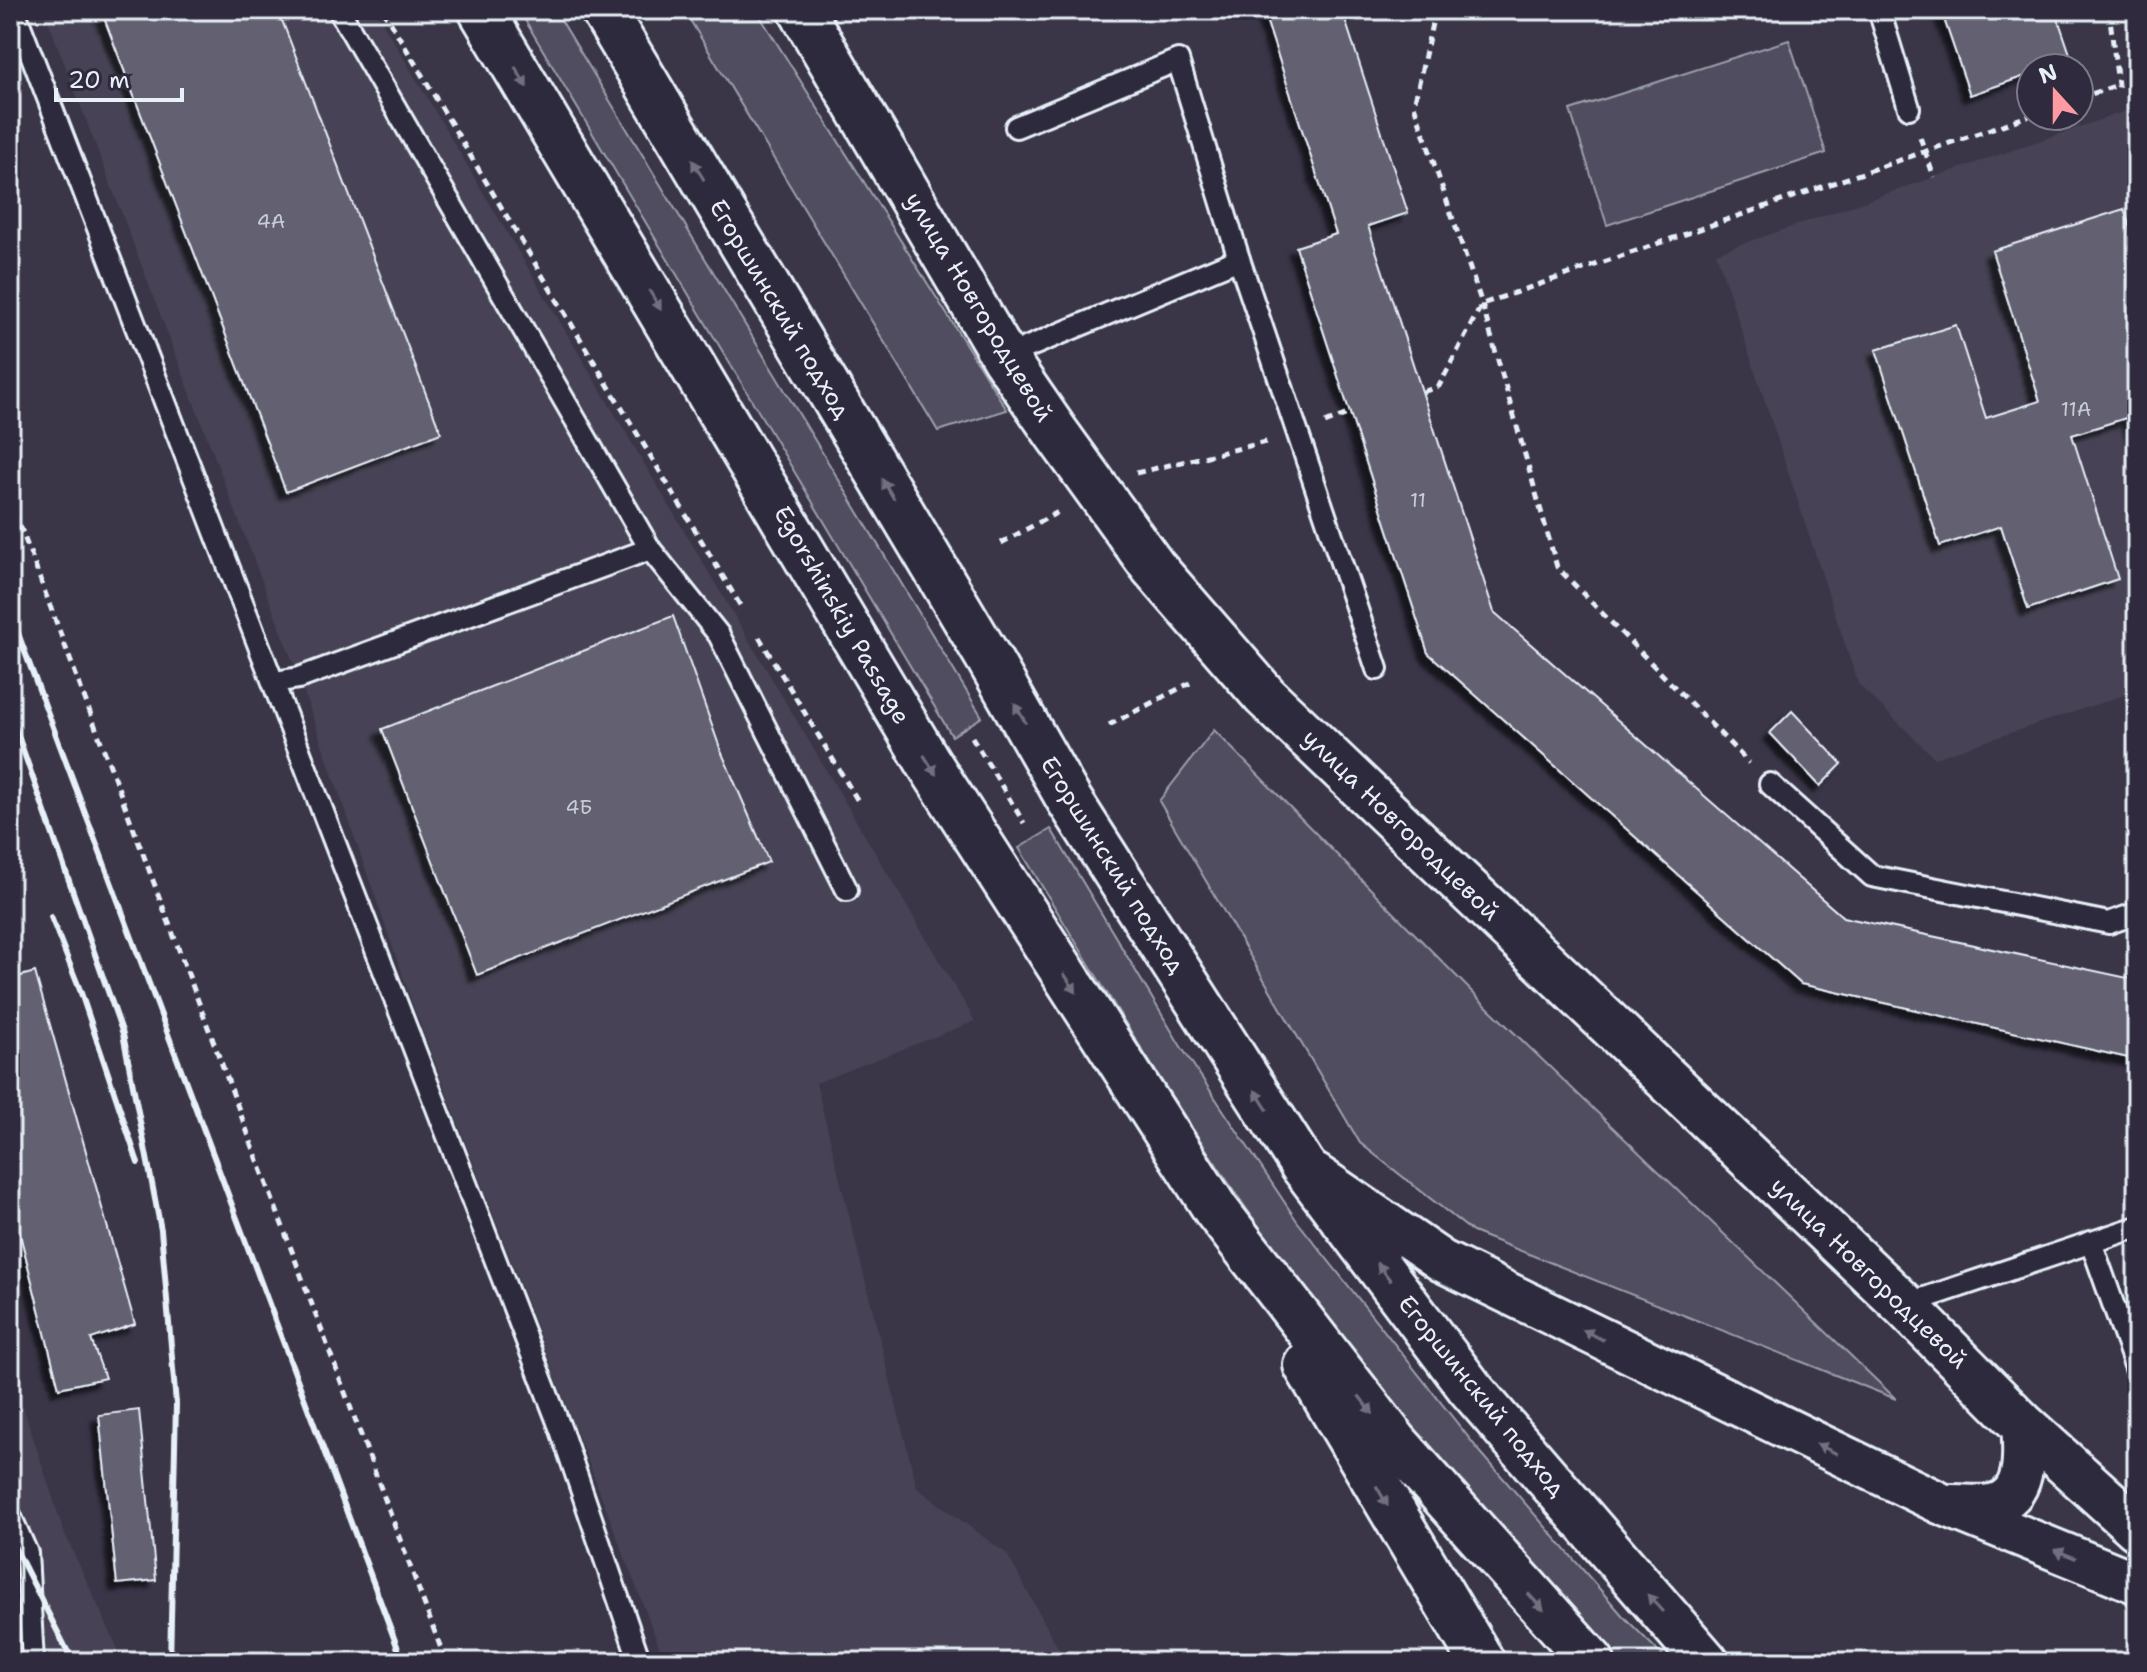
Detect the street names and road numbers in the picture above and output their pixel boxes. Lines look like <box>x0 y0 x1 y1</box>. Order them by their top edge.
street label: улица Новгородцевой <box>898 186 1060 428</box>
street label: Егоршинский подход <box>702 193 858 425</box>
street label: Egorshinskiy Passage <box>766 500 918 730</box>
street label: улица Новгородцевой <box>1295 722 1507 928</box>
street label: Егоршинский подход <box>1033 750 1193 980</box>
street label: улица Новгородцевой <box>1763 1170 1975 1376</box>
street label: Егоршинский подход <box>1391 1289 1573 1503</box>

